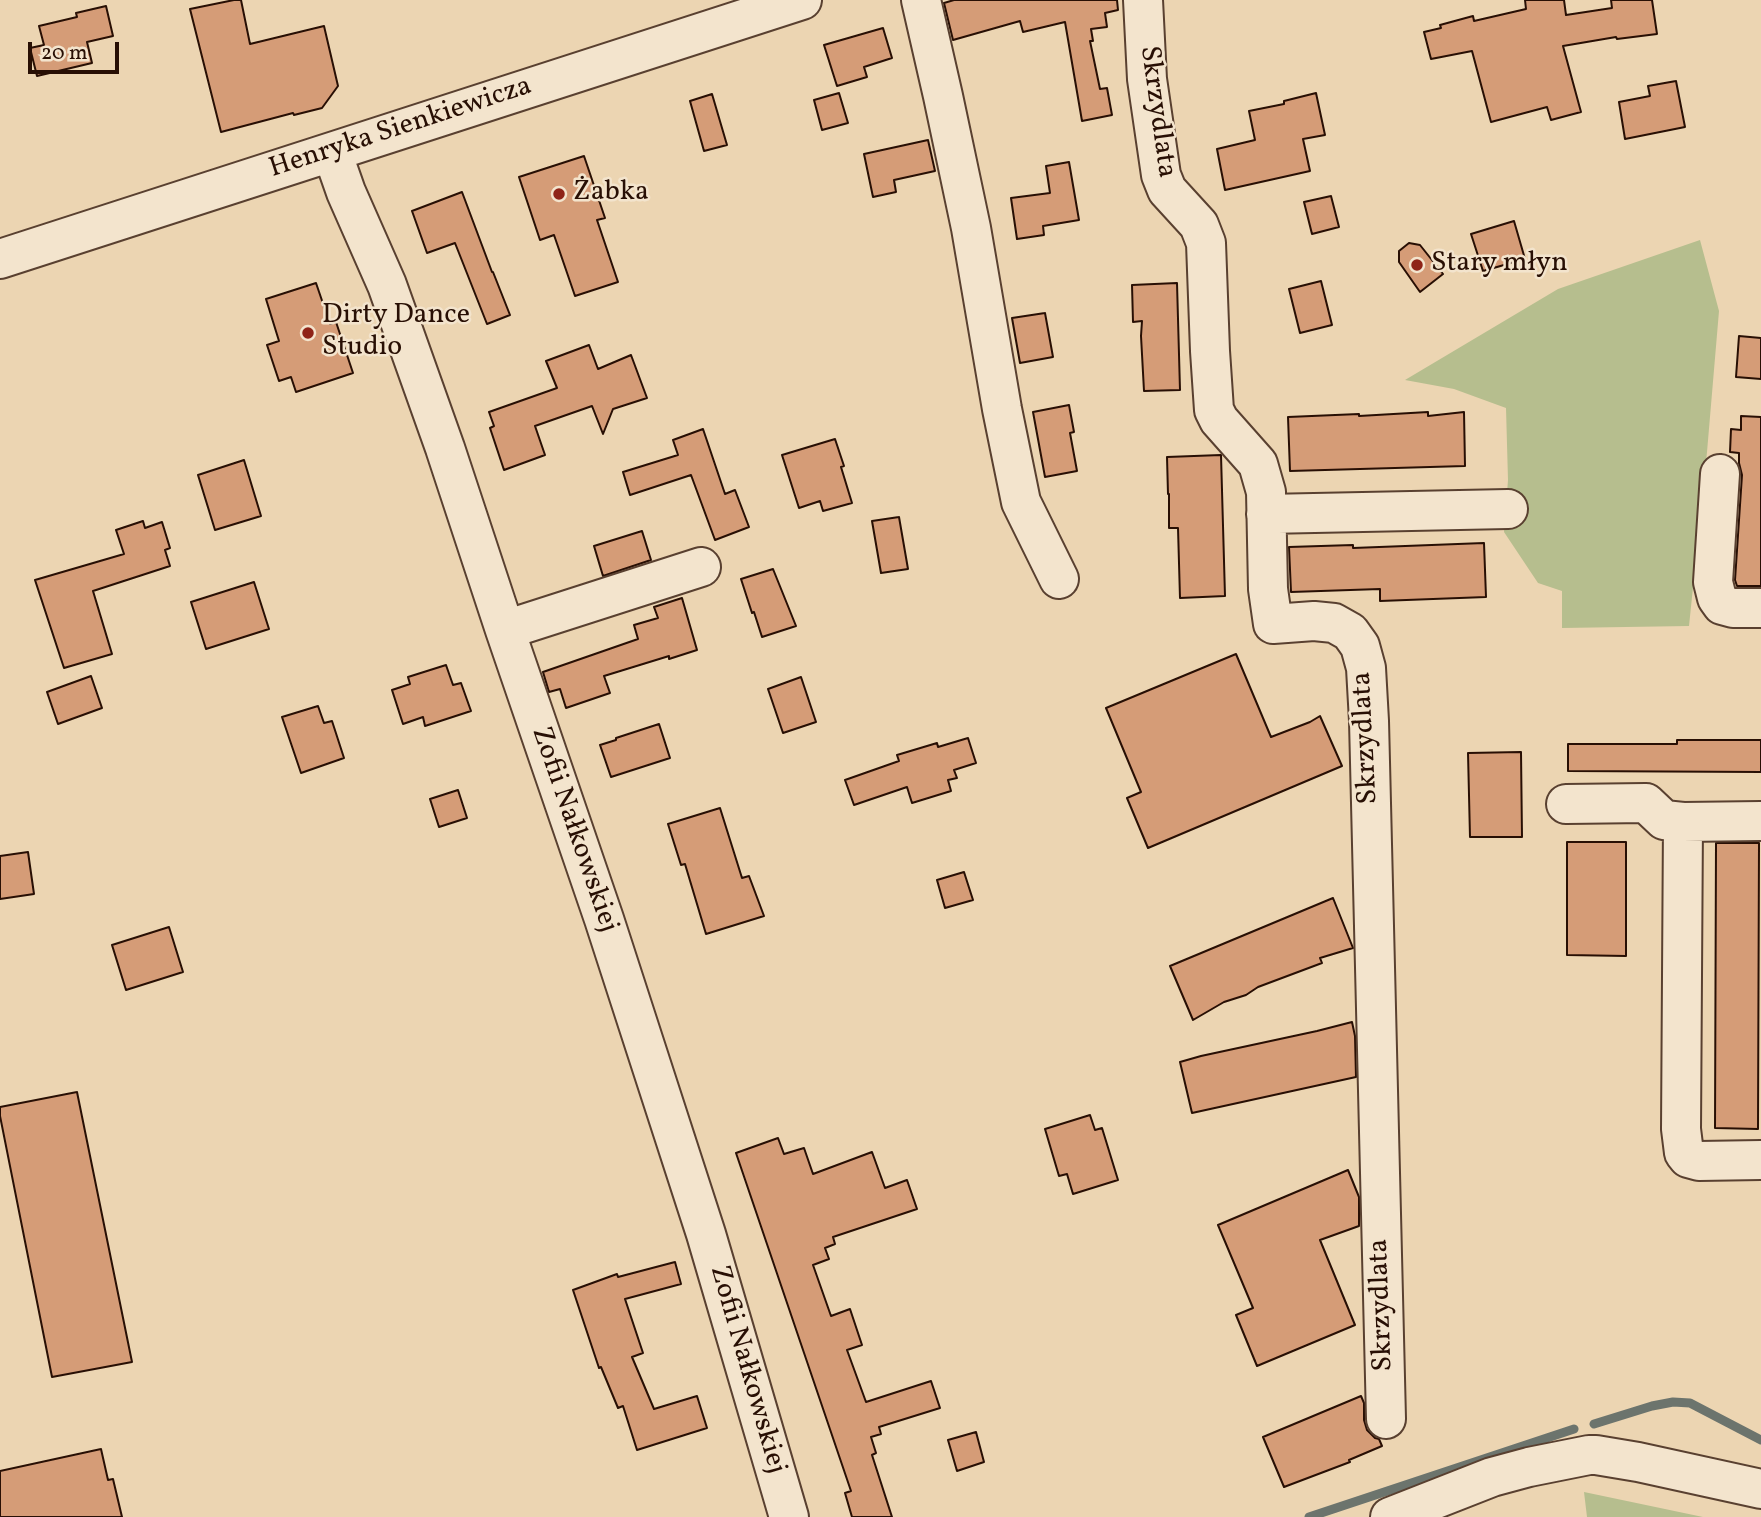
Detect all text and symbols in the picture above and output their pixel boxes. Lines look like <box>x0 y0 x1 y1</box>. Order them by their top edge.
scale bar <box>32 28 122 72</box>
text: 20 m <box>41 39 87 68</box>
street label: Skrzydlata <box>1130 44 1182 180</box>
street label: Henryka Sienkiewicza <box>266 71 536 187</box>
place label: Żabka <box>573 177 649 211</box>
marker: Żabka <box>551 186 567 202</box>
place label: Stary młyn <box>1431 248 1568 282</box>
marker: Stary młyn <box>1409 257 1425 273</box>
place label: Dirty Dance Studio <box>322 300 470 366</box>
marker: Dirty Dance Studio <box>300 325 316 341</box>
street label: Skrzydlata <box>1347 671 1387 805</box>
street label: Zofii Nałkowskiej <box>522 723 624 937</box>
street label: Skrzydlata <box>1364 1238 1402 1372</box>
street label: Zofii Nałkowskiej <box>700 1262 792 1478</box>

